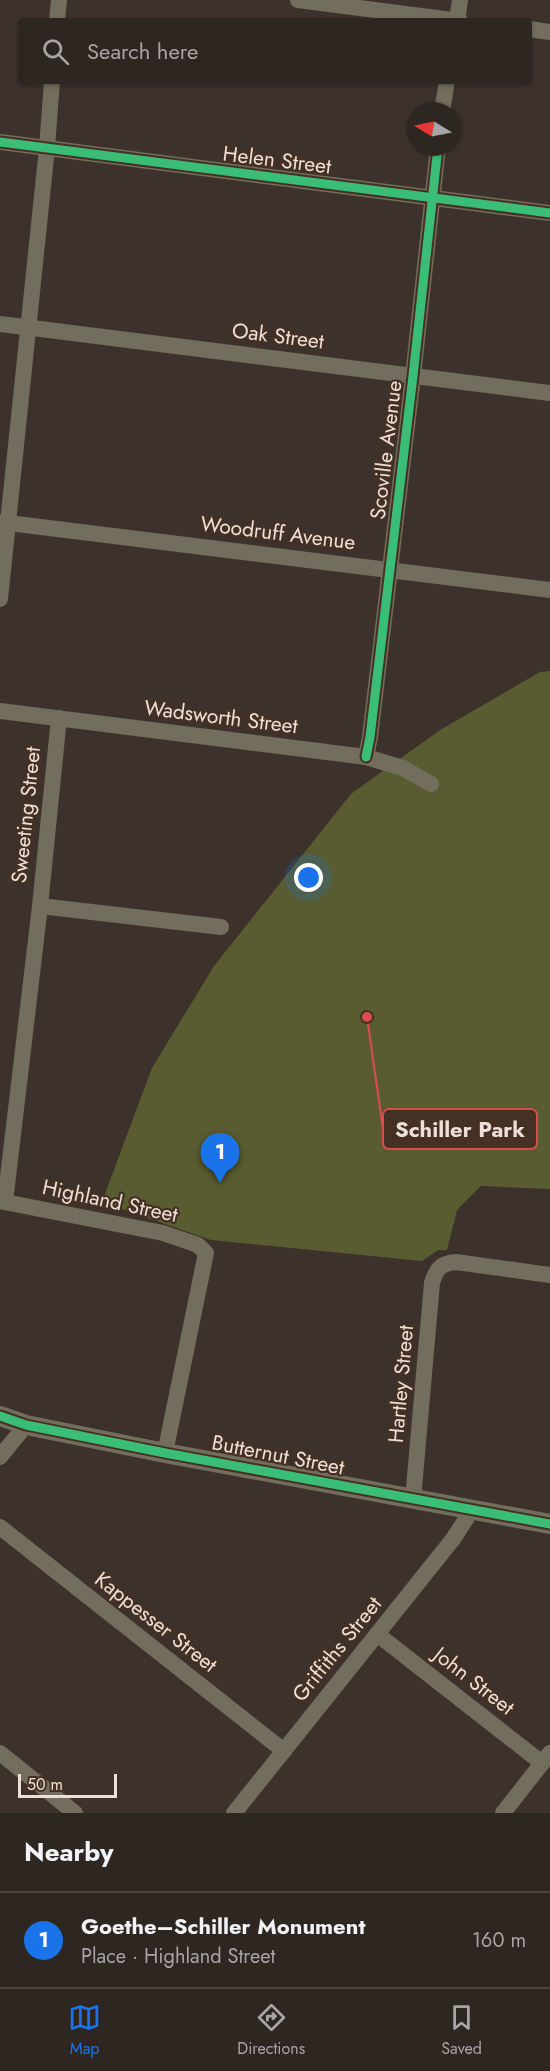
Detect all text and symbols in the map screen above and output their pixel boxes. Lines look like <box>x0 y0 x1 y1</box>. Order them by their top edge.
search box <box>18 18 532 84</box>
icon: search <box>39 35 72 68</box>
text: Search here <box>87 35 198 67</box>
north arrow <box>406 102 460 156</box>
street label: Helen Street <box>221 138 333 182</box>
street label: Oak Street <box>230 315 326 357</box>
street label: Scoville Avenue <box>363 379 409 521</box>
street label: Woodruff Avenue <box>199 509 357 557</box>
street label: Wadsworth Street <box>143 693 299 741</box>
street label: Sweeting Street <box>4 745 48 885</box>
your location <box>294 863 323 892</box>
callout: Schiller Park <box>383 1109 537 1149</box>
text: Schiller Park <box>395 1113 525 1145</box>
pin: 1 <box>200 1134 240 1183</box>
street label: Highland Street <box>39 1172 181 1230</box>
street label: Hartley Street <box>381 1324 421 1444</box>
street label: Butternut Street <box>209 1427 347 1483</box>
street label: Kappesser Street <box>88 1565 224 1679</box>
street label: Griffiths Street <box>285 1590 389 1708</box>
street label: John Street <box>425 1638 521 1722</box>
scale bar <box>18 1771 117 1798</box>
text: 50 m <box>27 1773 63 1796</box>
text: Nearby <box>24 1833 113 1871</box>
text: Goethe–Schiller Monument <box>81 1910 365 1942</box>
text: 1 <box>38 1926 49 1955</box>
text: 160 m <box>472 1926 526 1955</box>
text: Place · Highland Street <box>81 1942 275 1971</box>
tab: Map <box>68 2001 101 2060</box>
tab: Directions <box>237 2001 305 2060</box>
tab: Saved <box>441 2001 482 2060</box>

